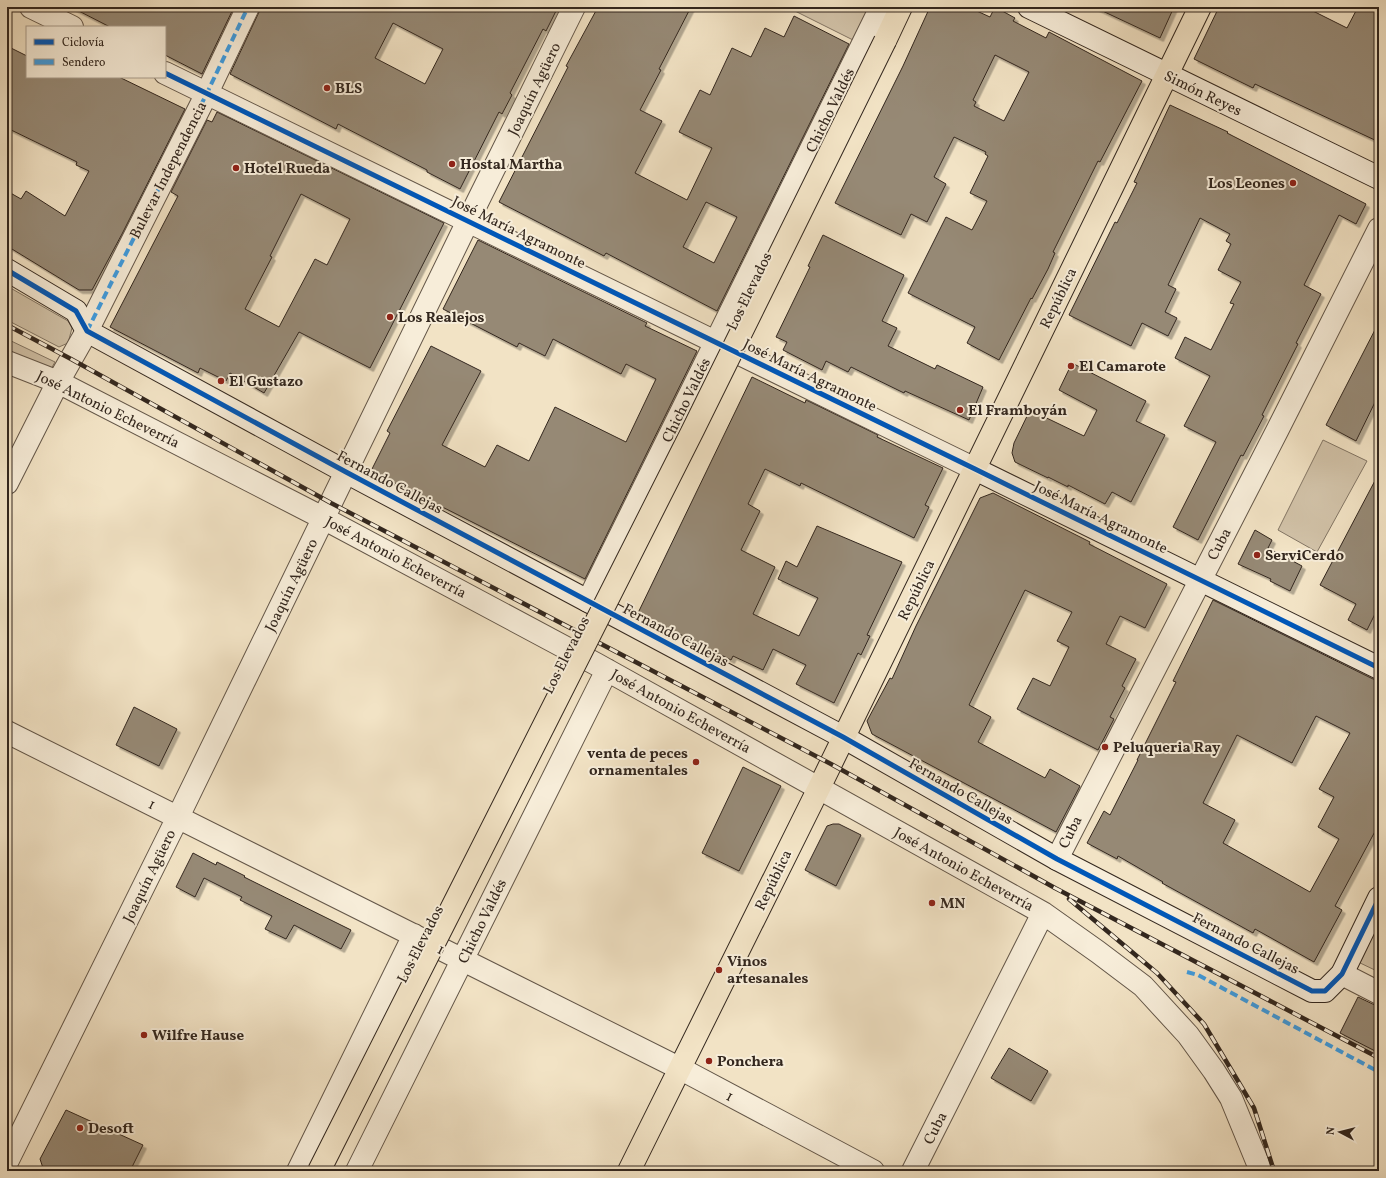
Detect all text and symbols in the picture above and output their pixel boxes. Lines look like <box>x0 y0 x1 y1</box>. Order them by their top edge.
legend <box>26 26 166 78</box>
text: Ciclovía <box>62 35 104 51</box>
street label: Joaquín Agüero <box>504 39 567 140</box>
text: Sendero <box>62 55 105 71</box>
street label: Chicho Valdés <box>802 65 861 157</box>
street label: Simón Reyes <box>1160 66 1245 122</box>
place label: BLS <box>335 79 362 100</box>
marker: BLS <box>322 83 332 93</box>
street label: Bulevar Independencia <box>126 98 213 243</box>
place label: Hostal Martha <box>460 155 562 176</box>
place label: Hotel Rueda <box>244 159 330 180</box>
marker: Hostal Martha <box>447 159 457 169</box>
marker: Hotel Rueda <box>231 163 241 173</box>
place label: Los Leones <box>1208 174 1285 195</box>
marker: Los Leones <box>1288 178 1298 188</box>
street label: José María Agramonte <box>448 192 589 275</box>
street label: Los Elevados <box>722 249 778 334</box>
street label: República <box>1036 265 1083 333</box>
place label: Los Realejos <box>398 308 485 329</box>
marker: Los Realejos <box>385 312 395 322</box>
street label: José María Agramonte <box>739 335 880 418</box>
street label: Chicho Valdés <box>658 355 717 447</box>
place label: El Camarote <box>1079 357 1166 378</box>
marker: El Camarote <box>1066 361 1076 371</box>
street label: José Antonio Echeverría <box>32 366 183 454</box>
place label: El Gustazo <box>229 372 304 393</box>
marker: El Gustazo <box>216 376 226 386</box>
place label: El Framboyán <box>968 401 1067 422</box>
marker: El Framboyán <box>955 405 965 415</box>
street label: Fernando Callejas <box>333 447 446 520</box>
street label: José María Agramonte <box>1030 477 1171 560</box>
street label: José Antonio Echeverría <box>321 512 470 604</box>
street label: Cuba <box>1203 525 1238 565</box>
street label: Joaquín Agüero <box>261 535 324 636</box>
place label: ServiCerdo <box>1265 546 1344 567</box>
marker: ServiCerdo <box>1252 550 1262 560</box>
street label: República <box>894 557 941 625</box>
street label: Fernando Callejas <box>619 600 732 673</box>
street label: Los Elevados <box>539 613 596 698</box>
street label: José Antonio Echeverría <box>606 665 754 760</box>
place label: Peluqueria Ray <box>1113 738 1221 759</box>
marker: Peluqueria Ray <box>1100 742 1110 752</box>
place label: venta de peces ornamentales <box>587 744 688 782</box>
street label: Fernando Callejas <box>904 754 1016 831</box>
marker: venta de peces ornamentales <box>691 757 701 767</box>
street label: 1 <box>144 795 159 816</box>
street label: Cuba <box>1054 813 1088 853</box>
street label: José Antonio Echeverría <box>889 823 1037 918</box>
street label: Joaquín Agüero <box>119 826 182 927</box>
street label: República <box>751 847 798 915</box>
street label: Chicho Valdés <box>454 876 513 968</box>
place label: MN <box>940 894 965 915</box>
marker: MN <box>927 898 937 908</box>
street label: Los Elevados <box>393 902 450 987</box>
street label: Fernando Callejas <box>1188 908 1302 980</box>
street label: 1 <box>433 940 448 961</box>
place label: Vinos artesanales <box>727 952 809 990</box>
marker: Vinos artesanales <box>714 965 724 975</box>
place label: Wilfre Hause <box>152 1026 244 1047</box>
marker: Wilfre Hause <box>139 1030 149 1040</box>
place label: Ponchera <box>717 1052 784 1073</box>
marker: Ponchera <box>704 1056 714 1066</box>
street label: 1 <box>722 1087 737 1108</box>
street label: Cuba <box>919 1109 953 1149</box>
north arrow <box>1320 1112 1360 1152</box>
place label: Desoft <box>88 1119 134 1140</box>
marker: Desoft <box>75 1123 85 1133</box>
text: N <box>1324 1126 1339 1136</box>

